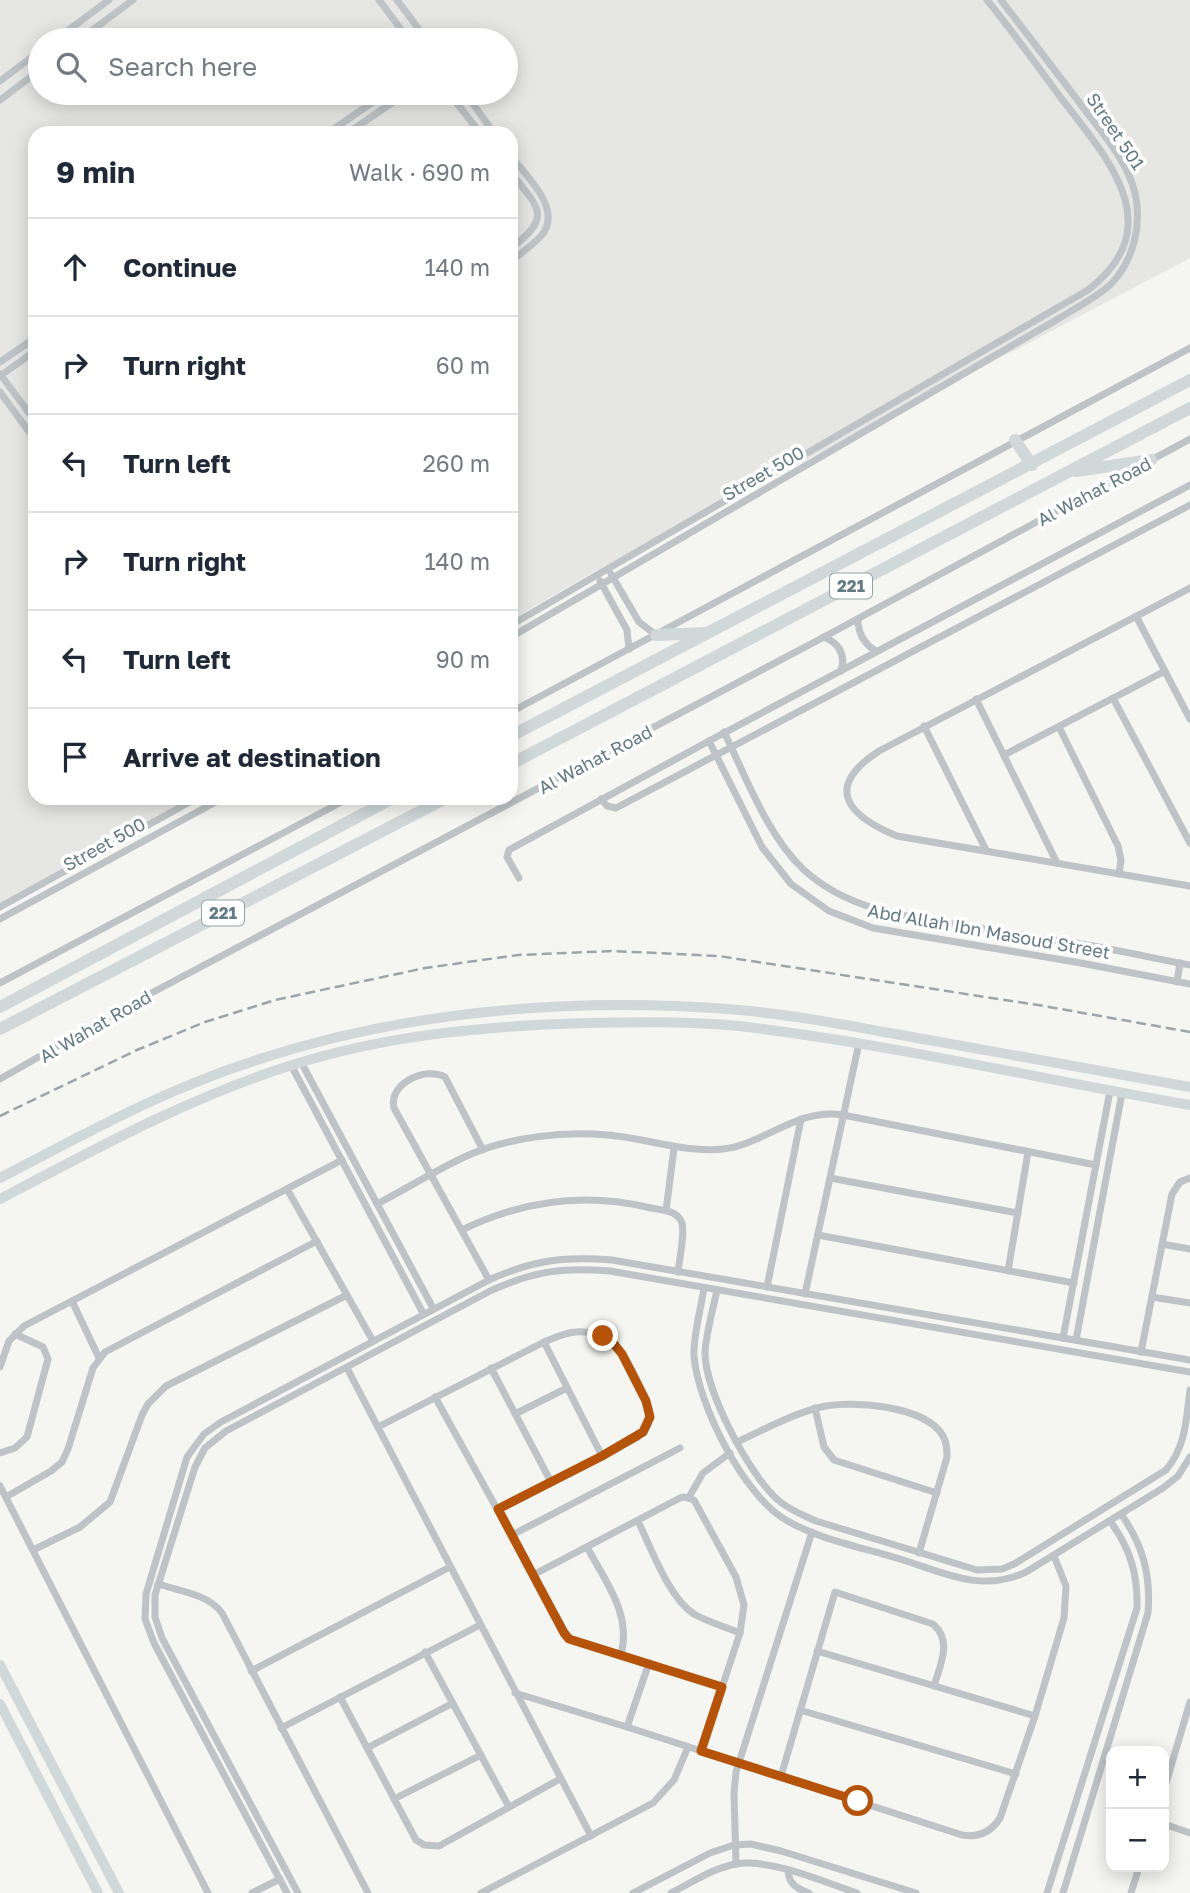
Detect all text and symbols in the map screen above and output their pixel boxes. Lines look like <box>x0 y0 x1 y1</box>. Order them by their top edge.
search box <box>28 28 518 105</box>
icon: search <box>52 48 90 86</box>
text: Search here <box>108 51 257 82</box>
street label: Street 501 <box>1082 88 1150 174</box>
text: 9 min <box>56 154 135 190</box>
text: Walk · 690 m <box>349 158 490 186</box>
icon: ahead <box>56 248 94 286</box>
text: Continue <box>123 252 237 283</box>
text: 140 m <box>424 253 490 281</box>
icon: right <box>56 346 94 384</box>
text: Turn right <box>123 350 246 381</box>
text: 60 m <box>436 351 490 379</box>
street label: Street 500 <box>718 441 808 505</box>
icon: left <box>56 444 94 482</box>
text: Turn left <box>123 448 231 479</box>
text: 260 m <box>422 449 490 477</box>
street label: Al Wahat Road <box>1033 452 1155 530</box>
icon: right <box>56 542 94 580</box>
text: Turn right <box>123 546 246 577</box>
text: 140 m <box>424 547 490 575</box>
road number: 221 <box>830 573 872 598</box>
icon: left <box>56 640 94 678</box>
text: Turn left <box>123 644 231 675</box>
text: 90 m <box>436 645 490 673</box>
street label: Al Wahat Road <box>534 720 656 798</box>
icon: arrive <box>56 738 94 776</box>
text: Arrive at destination <box>123 742 381 773</box>
street label: Street 500 <box>59 812 149 876</box>
street label: Abd Allah Ibn Masoud Street <box>866 899 1112 963</box>
road number: 221 <box>202 900 244 925</box>
street label: Al Wahat Road <box>35 985 155 1067</box>
route end <box>587 1320 618 1351</box>
map controls <box>1106 1746 1169 1872</box>
button: + <box>1106 1746 1169 1809</box>
route start <box>842 1785 873 1816</box>
button: − <box>1106 1809 1169 1872</box>

